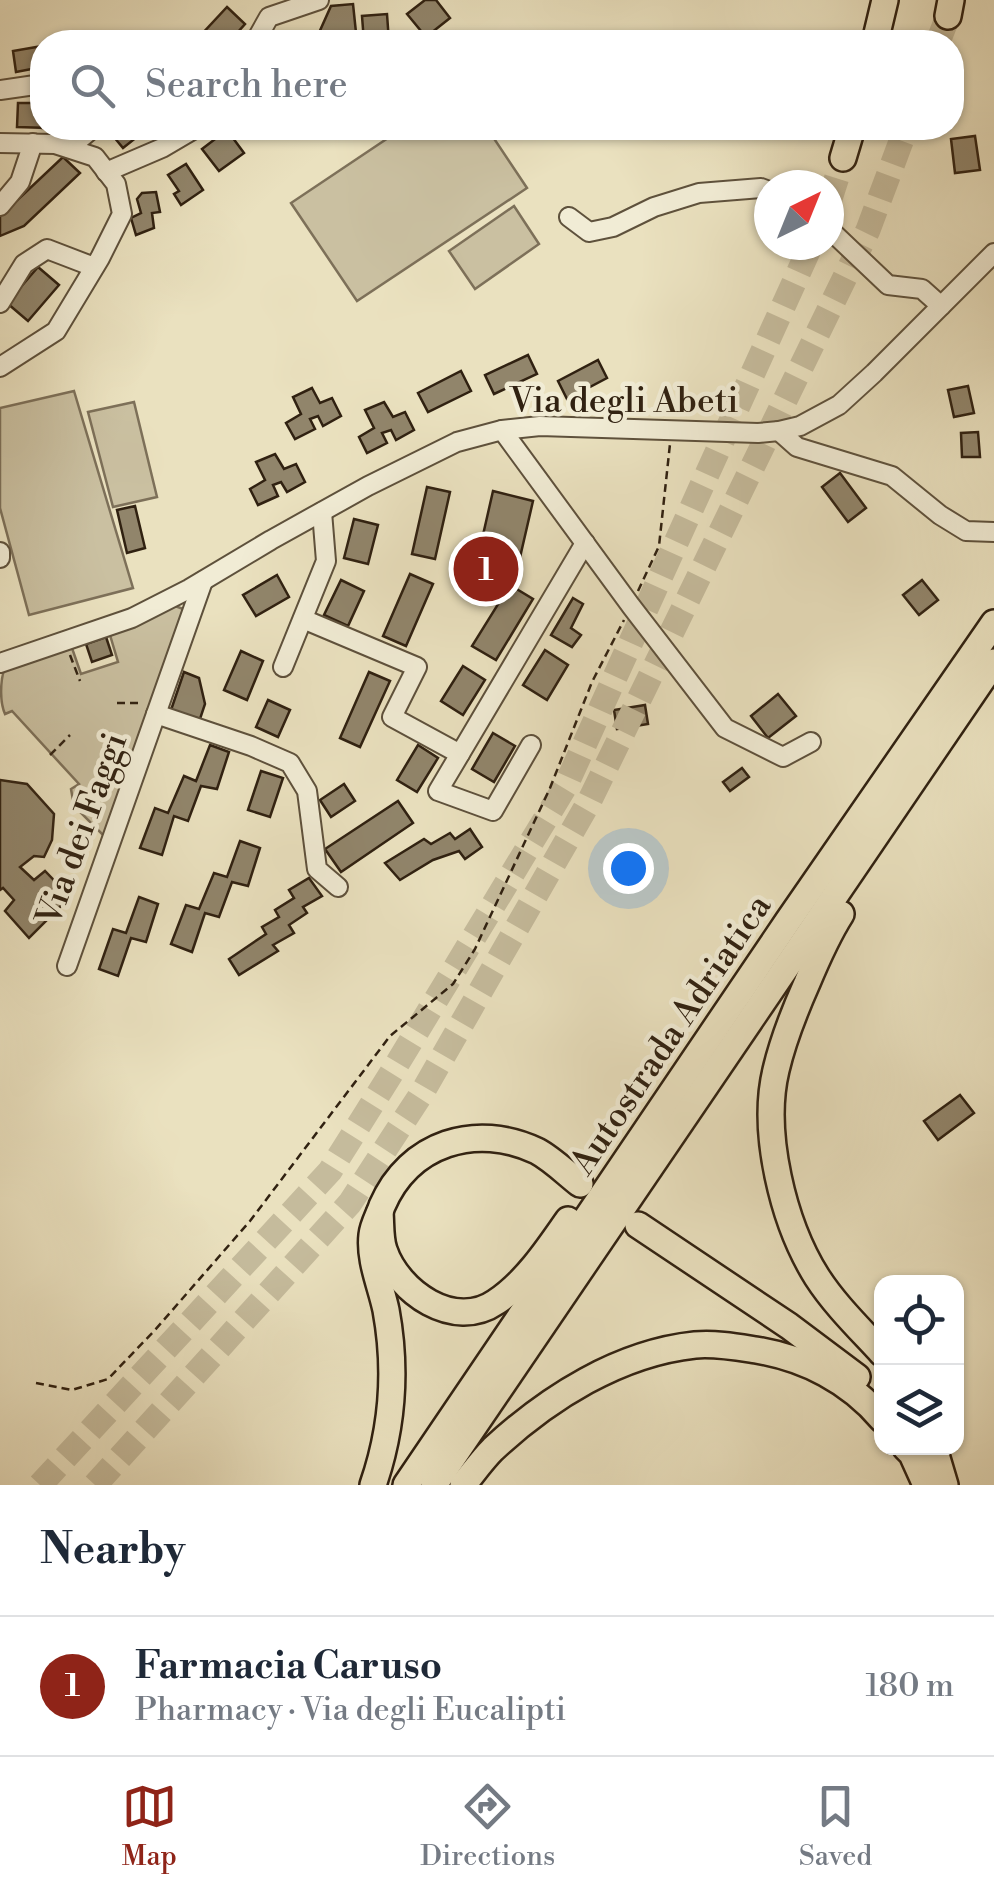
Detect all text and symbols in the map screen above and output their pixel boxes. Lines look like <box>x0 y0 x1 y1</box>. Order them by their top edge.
search box <box>30 30 964 140</box>
icon: search <box>65 58 120 113</box>
text: Search here <box>145 62 348 109</box>
north arrow <box>754 170 844 260</box>
street label: Via degli Abeti <box>508 380 739 423</box>
pin: 1 <box>454 532 518 606</box>
street label: Via dei Faggi <box>27 727 137 933</box>
your location <box>603 843 654 894</box>
street label: Autostrada Adriatica <box>561 886 781 1184</box>
map controls <box>874 1275 964 1455</box>
button: locate <box>874 1275 964 1365</box>
button: layers <box>874 1365 964 1455</box>
text: Nearby <box>40 1524 185 1577</box>
text: Farmacia Caruso <box>135 1643 442 1690</box>
text: 1 <box>65 1666 80 1706</box>
text: 180 m <box>865 1666 954 1706</box>
text: Pharmacy · Via degli Eucalipti <box>135 1690 566 1730</box>
tab: Map <box>122 1779 177 1874</box>
tab: Directions <box>420 1779 555 1874</box>
tab: Saved <box>799 1779 872 1874</box>

